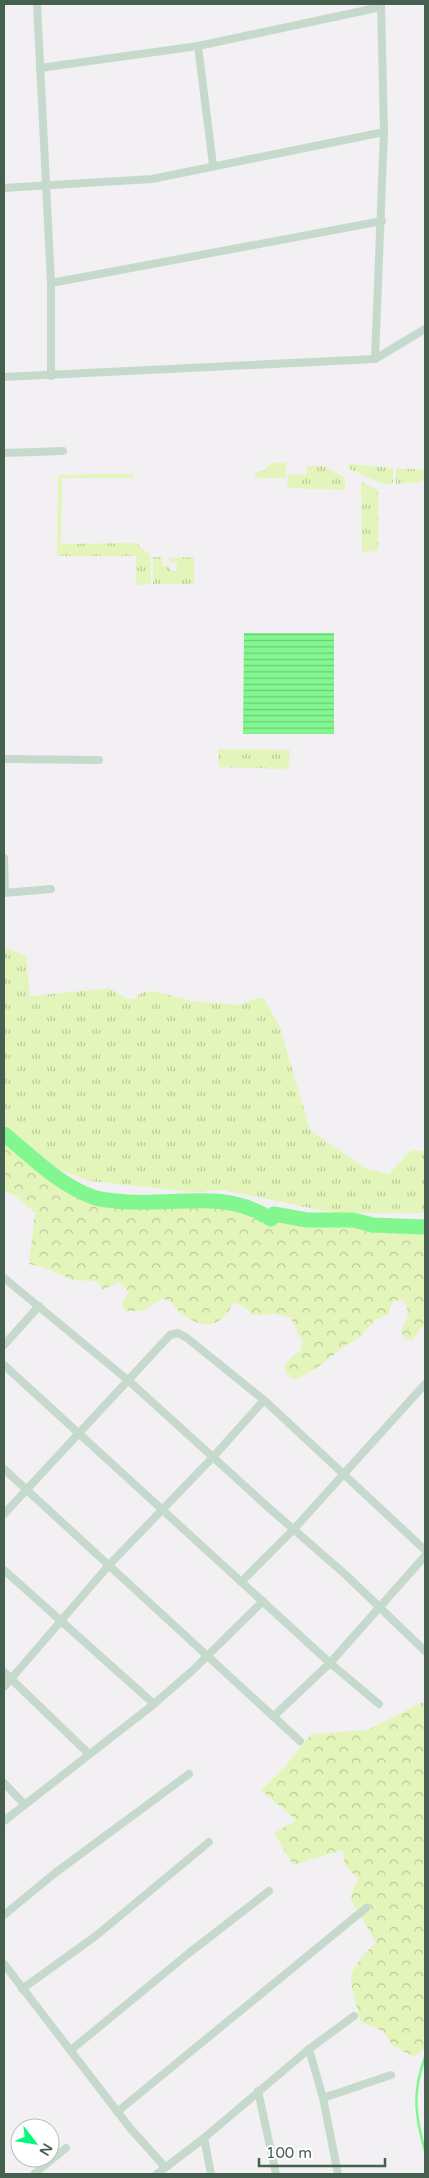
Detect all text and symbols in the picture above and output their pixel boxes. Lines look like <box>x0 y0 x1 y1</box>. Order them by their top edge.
north arrow <box>10 2118 60 2168</box>
scale bar <box>259 2136 385 2168</box>
text: N <box>36 2140 56 2159</box>
text: 100 m <box>266 2144 312 2162</box>

